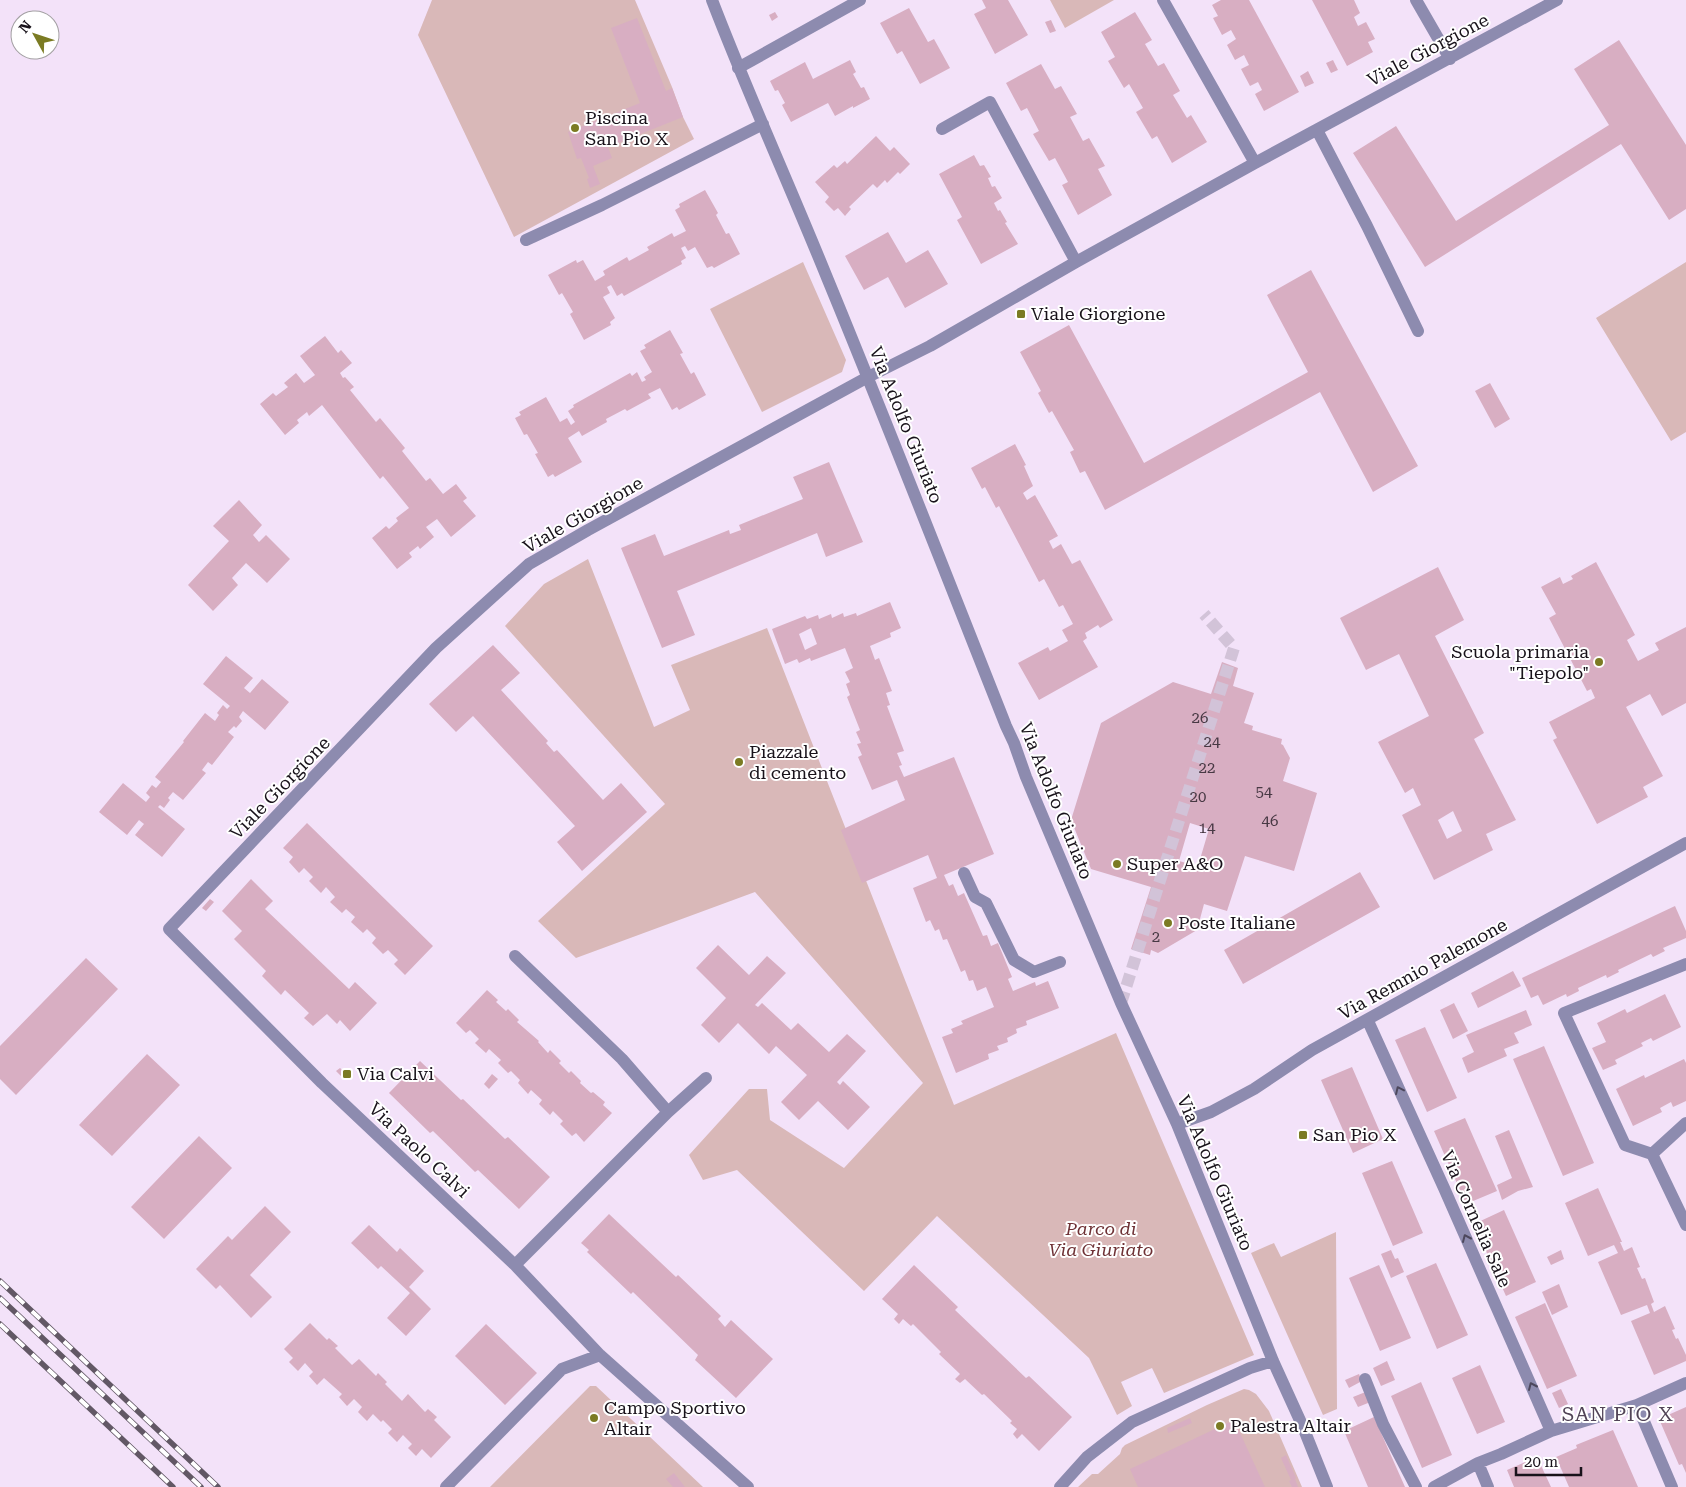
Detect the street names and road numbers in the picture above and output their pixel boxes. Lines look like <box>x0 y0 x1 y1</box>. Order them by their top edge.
street label: Viale Giorgione <box>1363 9 1492 90</box>
street label: Via Adolfo Giuriato <box>865 343 948 506</box>
street label: Viale Giorgione <box>519 472 646 557</box>
street label: Via Adolfo Giuriato <box>1015 719 1098 882</box>
street label: Viale Giorgione <box>225 732 334 843</box>
street label: Via Remnio Palemone <box>1335 913 1511 1024</box>
street label: Via Adolfo Giuriato <box>1173 1092 1258 1254</box>
street label: Via Paolo Calvi <box>365 1098 474 1202</box>
street label: Via Cornelia Sale <box>1437 1147 1516 1291</box>

